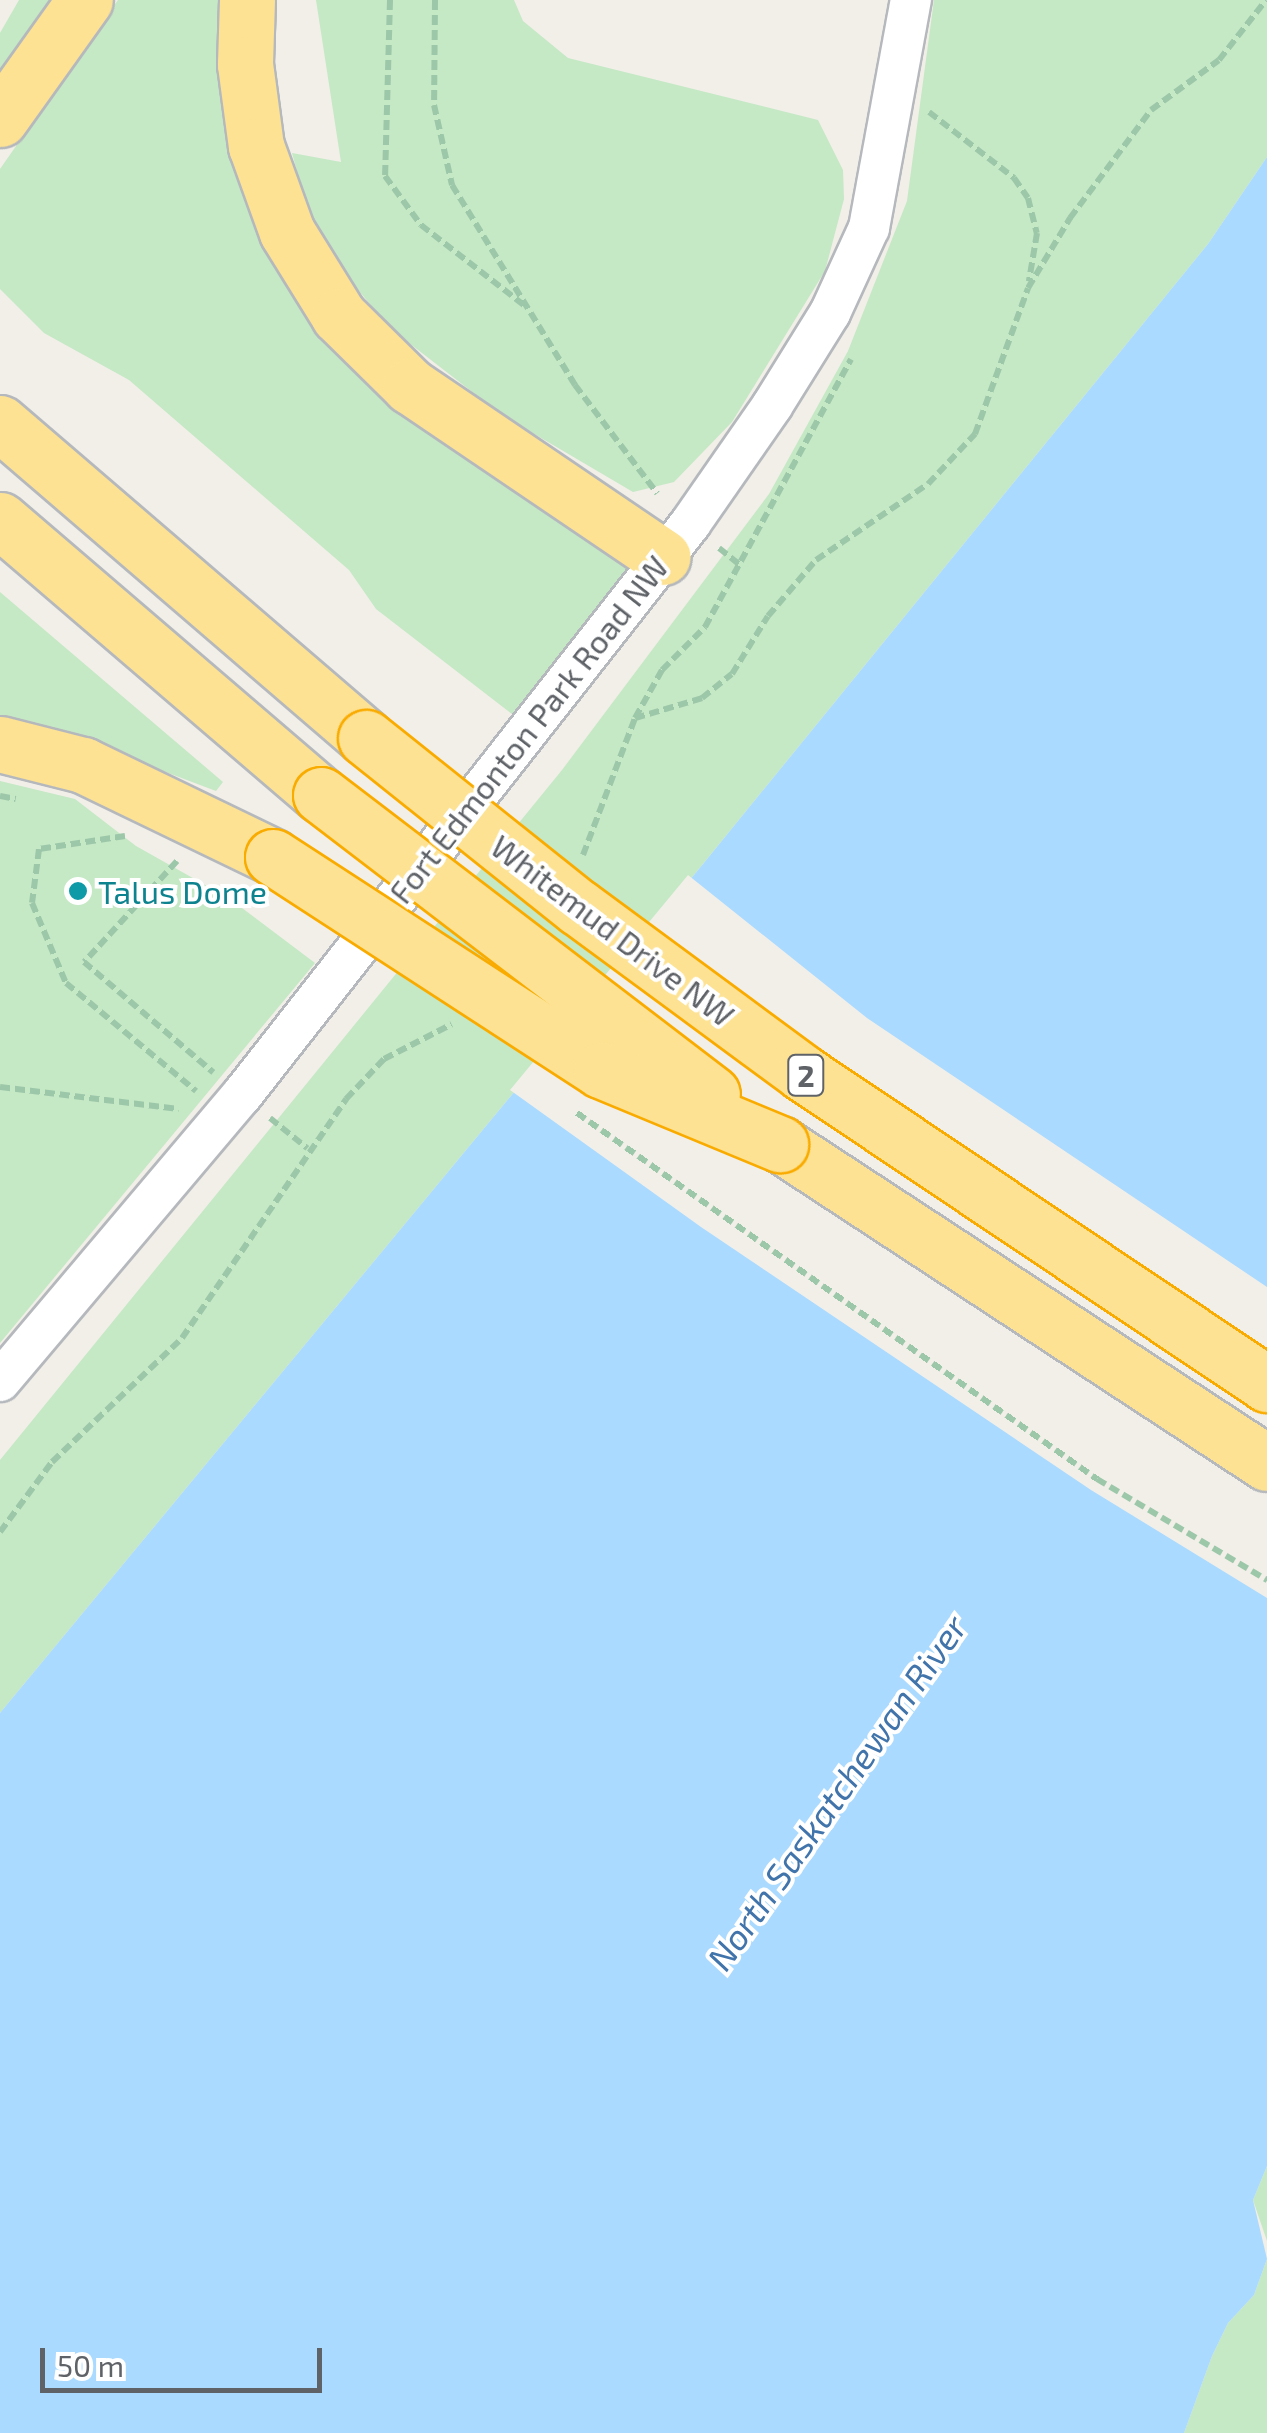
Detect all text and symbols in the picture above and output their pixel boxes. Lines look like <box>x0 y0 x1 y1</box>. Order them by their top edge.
street label: Fort Edmonton Park Road NW <box>380 548 676 910</box>
street label: Whitemud Drive NW <box>484 826 742 1034</box>
place label: Talus Dome <box>98 872 267 910</box>
marker: Talus Dome <box>67 880 89 902</box>
road number: 2 <box>786 1050 826 1100</box>
water label: North Saskatchewan River <box>697 1606 975 1978</box>
scale bar <box>45 2328 328 2390</box>
text: 50 m <box>57 2347 124 2383</box>

